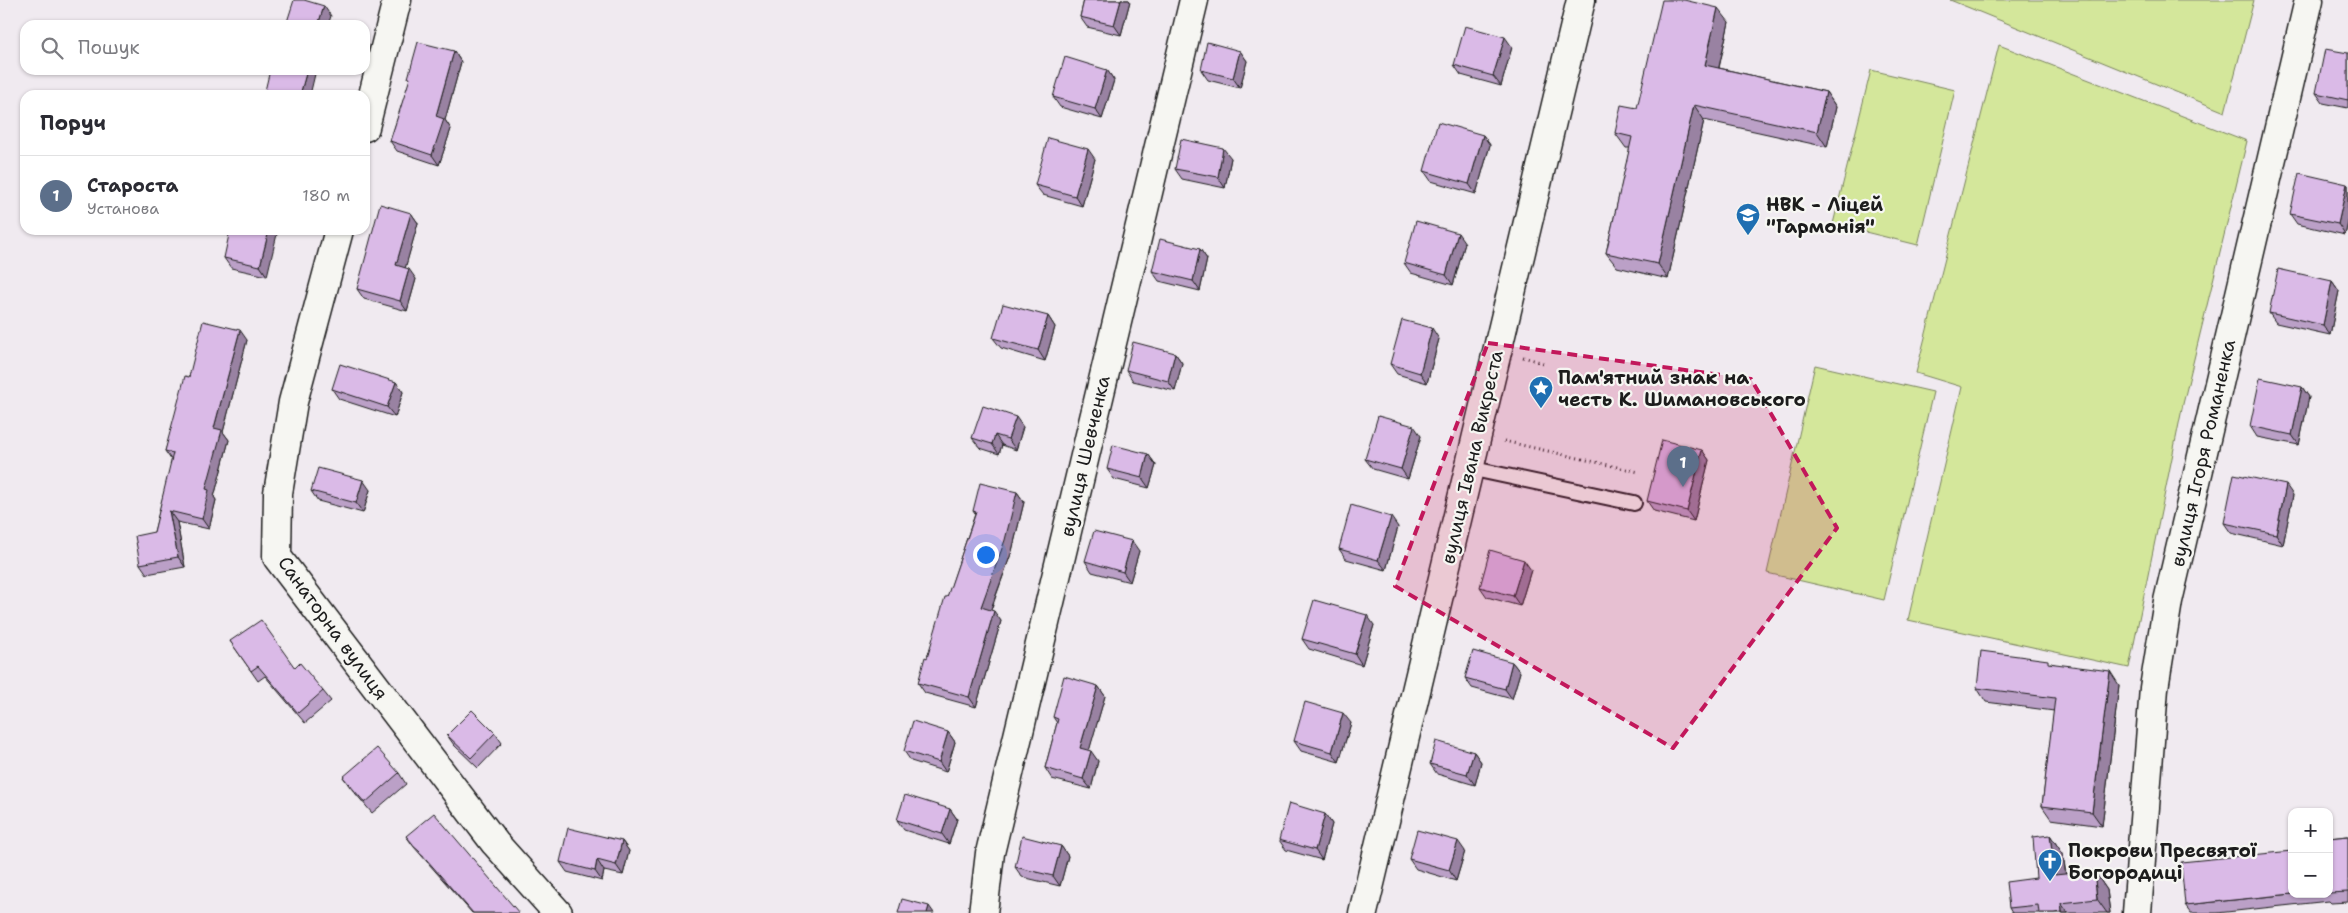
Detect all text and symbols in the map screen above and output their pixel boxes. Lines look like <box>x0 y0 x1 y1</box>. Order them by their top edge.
search box <box>20 20 370 75</box>
icon: search <box>38 34 66 62</box>
text: Пошук <box>78 35 140 60</box>
text: Поруч <box>40 109 106 137</box>
text: Староста <box>87 173 178 198</box>
text: 1 <box>52 185 60 206</box>
text: 180 m <box>302 185 350 206</box>
place label: НВК - Ліцей "Гармонія" <box>1766 192 1883 239</box>
text: Установа <box>87 198 159 219</box>
school or university icon: НВК - Ліцей "Гармонія" <box>1735 202 1761 236</box>
street label: вулиця Ігоря Романенка <box>2165 337 2241 569</box>
street label: вулиця Івана Викреста <box>1435 348 1509 566</box>
place label: Пам'ятний знак на честь К. Шимановського <box>1558 365 1806 412</box>
street label: вулиця Шевченка <box>1054 373 1116 539</box>
place icon: Пам'ятний знак на честь К. Шимановського <box>1528 375 1554 409</box>
pin: 1 <box>1667 446 1699 487</box>
your location <box>973 542 999 568</box>
street label: Санаторна вулиця <box>272 551 394 705</box>
map controls <box>2288 808 2333 898</box>
button: + <box>2288 808 2333 853</box>
place label: Покрови Пресвятої Богородиці <box>2068 838 2258 885</box>
church icon: Покрови Пресвятої Богородиці <box>2037 848 2063 882</box>
button: − <box>2288 853 2333 898</box>

